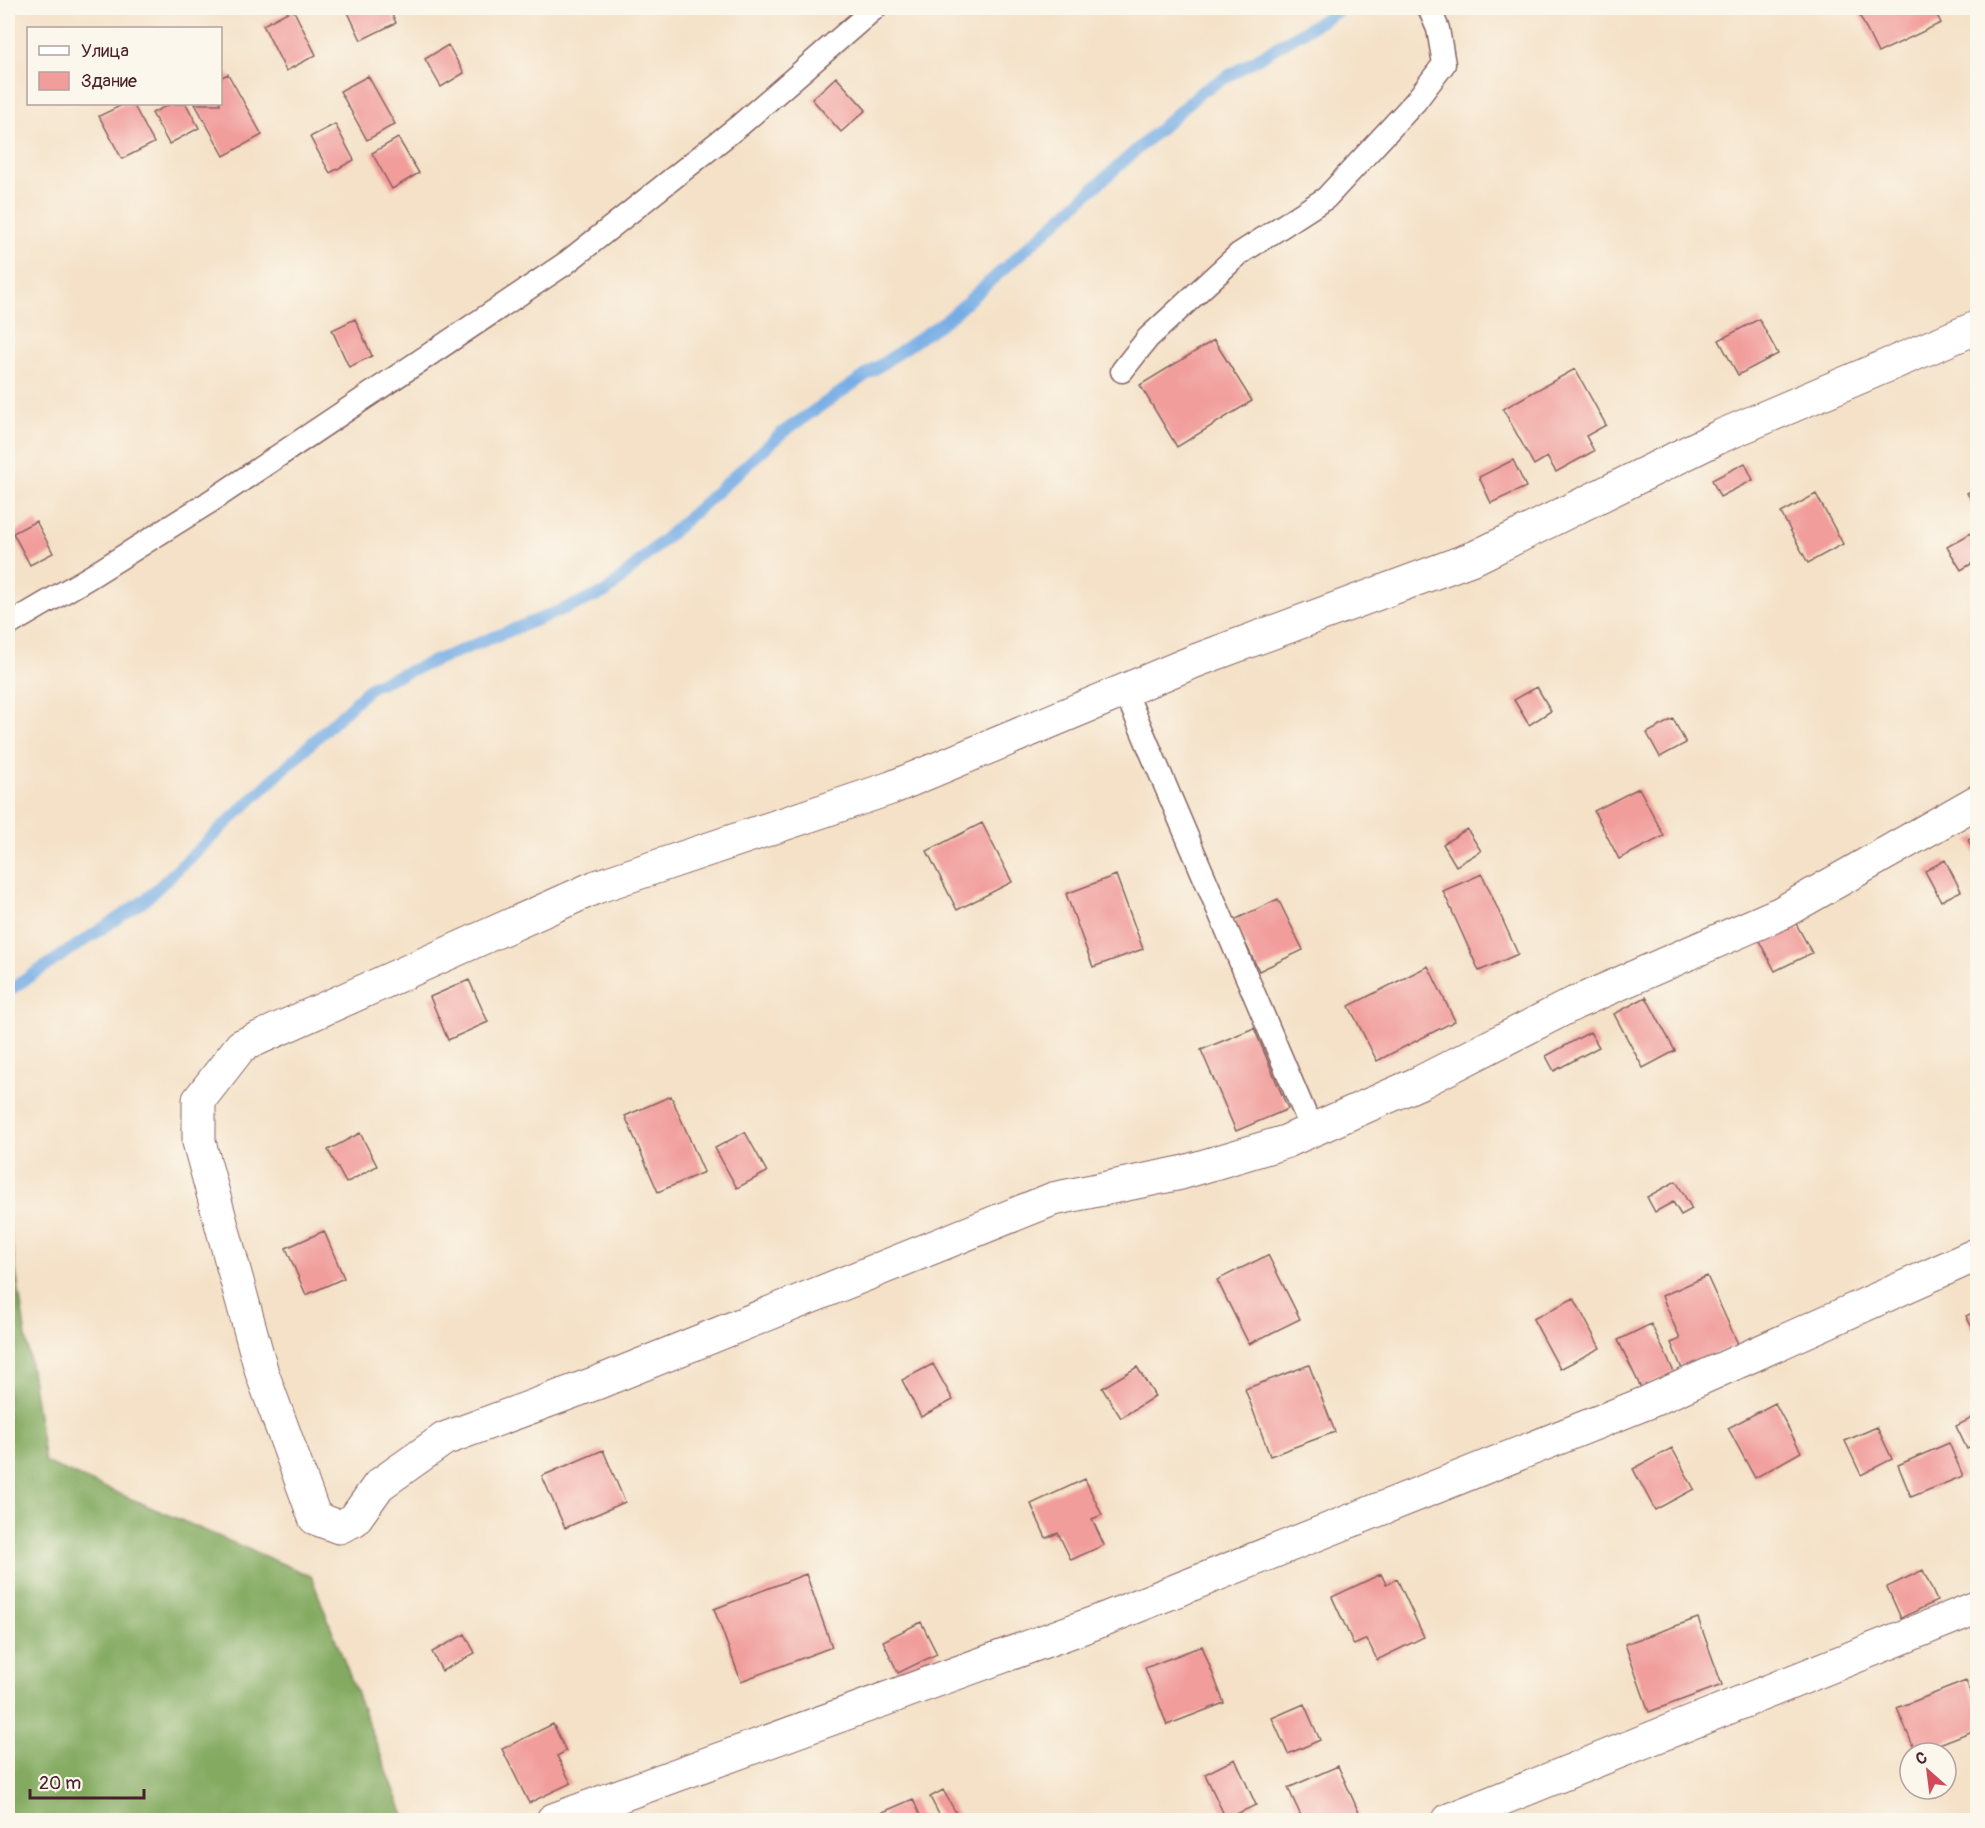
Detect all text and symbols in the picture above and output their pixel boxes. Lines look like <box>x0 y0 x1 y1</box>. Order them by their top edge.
legend <box>27 27 222 105</box>
text: Улица <box>81 40 129 63</box>
text: Здание <box>81 70 137 93</box>
north arrow <box>1898 1741 1958 1801</box>
text: С <box>1912 1747 1931 1770</box>
scale bar <box>30 1762 144 1800</box>
text: 20 m <box>39 1772 81 1795</box>

